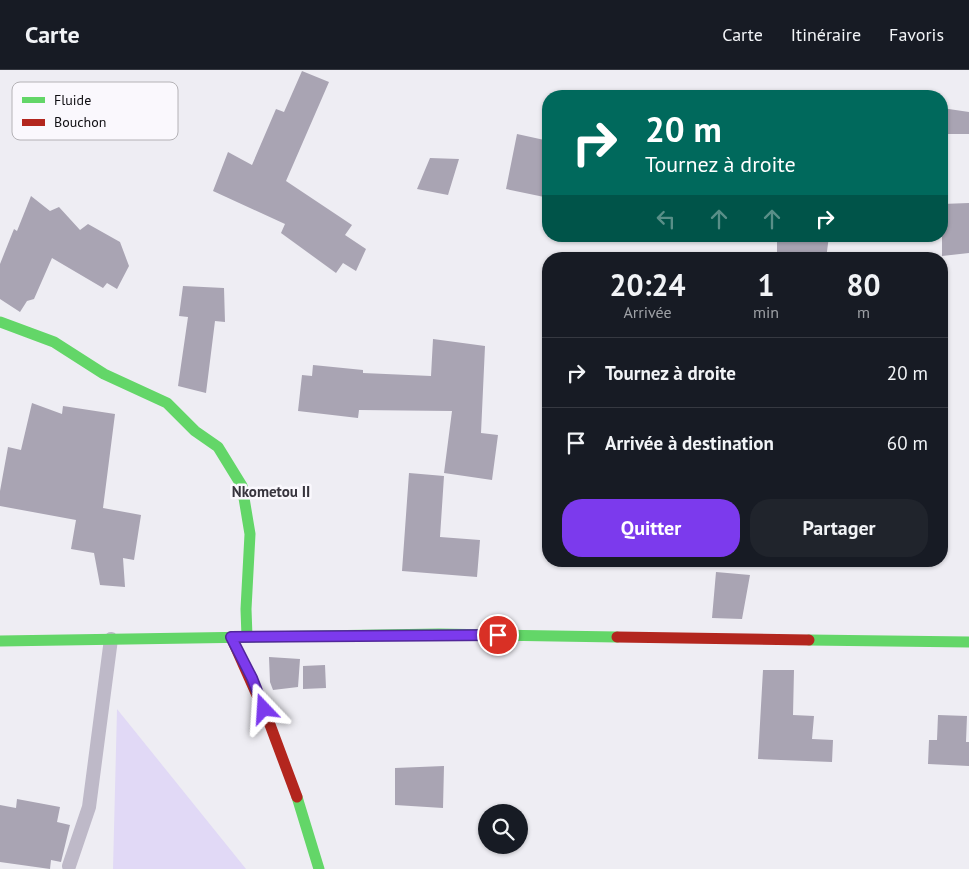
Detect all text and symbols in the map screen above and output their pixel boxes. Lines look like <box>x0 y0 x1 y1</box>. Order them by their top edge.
text: Carte <box>25 19 80 50</box>
text: Carte <box>722 23 763 46</box>
text: Itinéraire <box>791 23 861 46</box>
text: Favoris <box>889 23 944 46</box>
legend <box>12 82 178 140</box>
text: Fluide <box>54 91 91 109</box>
text: 20 m <box>645 106 722 152</box>
icon: right <box>562 110 627 175</box>
text: Bouchon <box>54 113 106 131</box>
text: Tournez à droite <box>645 150 796 178</box>
icon: left <box>652 205 680 233</box>
icon: ahead <box>705 205 733 233</box>
icon: ahead <box>758 205 786 233</box>
icon: right <box>811 205 839 233</box>
text: 20:24 <box>609 265 686 304</box>
text: 1 <box>758 265 775 304</box>
text: 80 <box>846 265 881 304</box>
text: Arrivée <box>623 302 672 322</box>
text: min <box>753 302 779 322</box>
text: m <box>857 302 870 322</box>
icon: right <box>562 359 590 387</box>
text: Tournez à droite <box>605 361 736 385</box>
text: 20 m <box>887 361 928 385</box>
icon: arrive <box>562 429 590 457</box>
text: Arrivée à destination <box>605 431 774 455</box>
text: 60 m <box>887 431 928 455</box>
district label: Nkometou II <box>232 482 310 501</box>
button: Quitter <box>562 499 740 557</box>
button: Partager <box>750 499 928 557</box>
pin <box>477 614 519 656</box>
icon: arrive <box>484 621 512 649</box>
position arrow <box>237 682 289 734</box>
map controls <box>478 804 528 854</box>
button: search <box>478 804 528 854</box>

